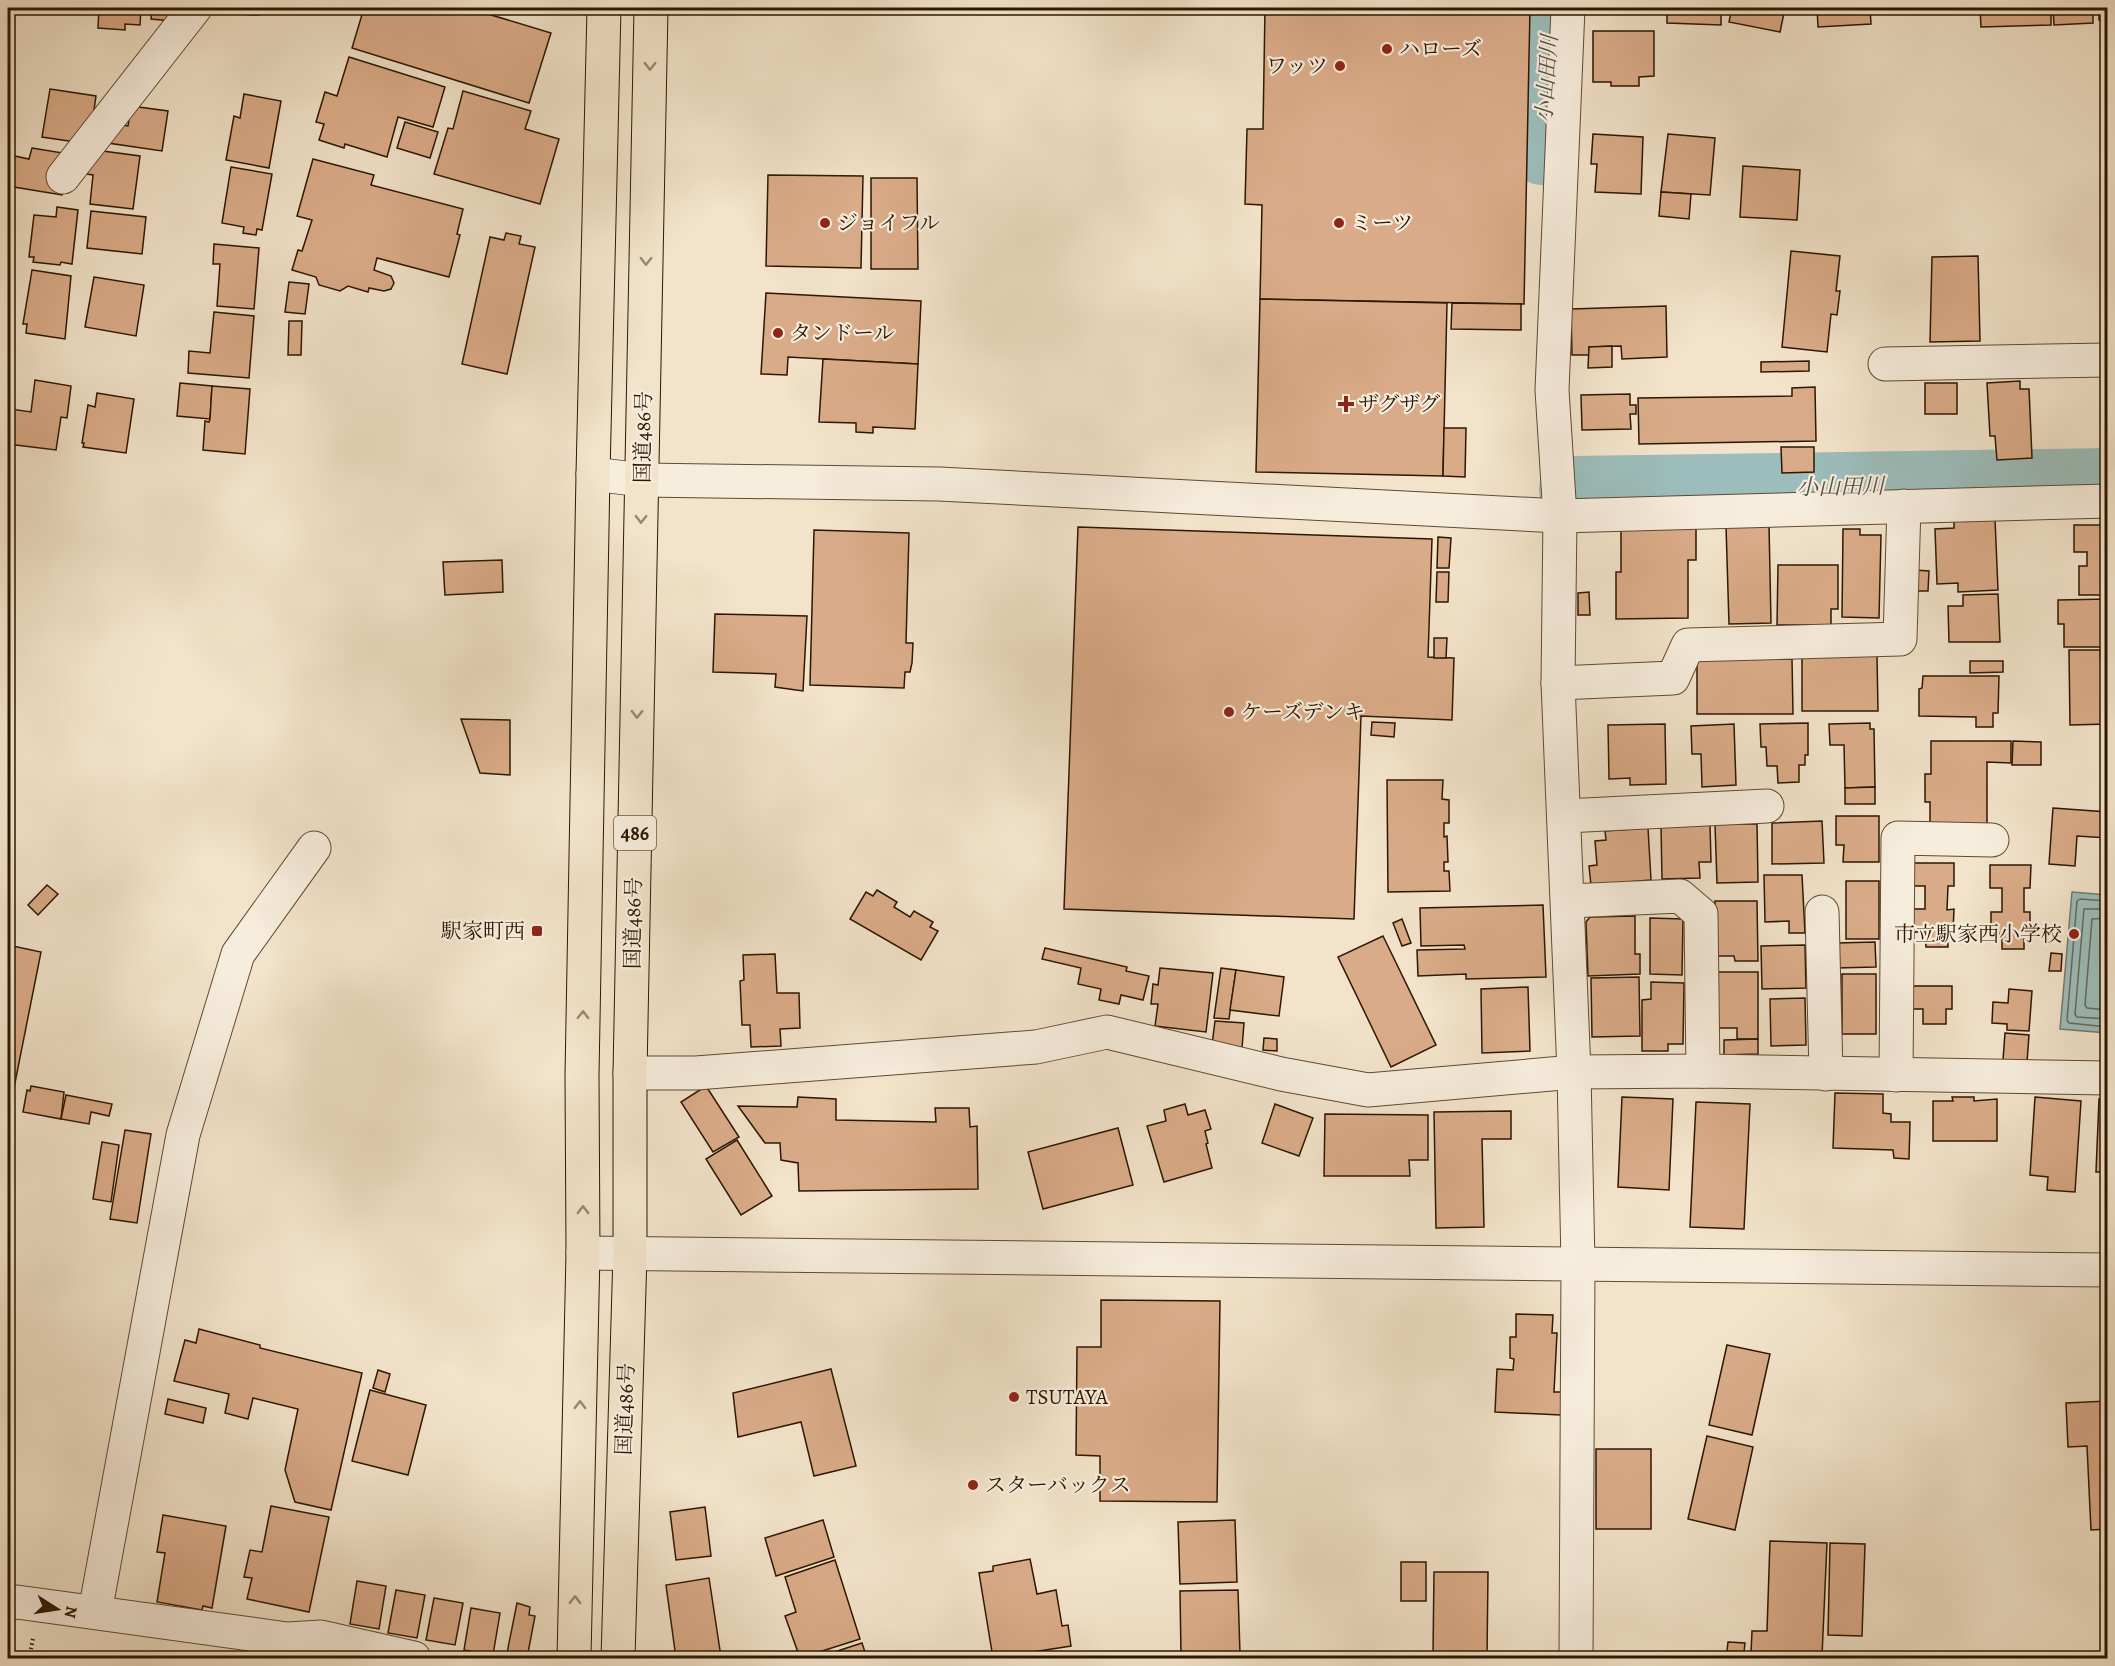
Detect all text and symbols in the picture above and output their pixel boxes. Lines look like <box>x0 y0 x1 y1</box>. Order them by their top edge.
water label: 小山田川 <box>1529 32 1565 124</box>
place label: ハローズ <box>1399 35 1482 63</box>
marker: ハローズ <box>1380 42 1394 56</box>
place label: ワッツ <box>1266 52 1328 80</box>
marker: ワッツ <box>1333 59 1347 73</box>
one-way arrow <box>643 61 656 70</box>
place label: ジョイフル <box>837 209 940 237</box>
place label: ミーツ <box>1351 209 1413 237</box>
marker: ジョイフル <box>818 216 832 230</box>
marker: ミーツ <box>1332 216 1346 230</box>
one-way arrow <box>640 256 652 265</box>
place label: タンドール <box>790 319 895 347</box>
marker: タンドール <box>771 326 785 340</box>
place label: ザグザグ <box>1358 390 1440 418</box>
street label: 国道486号 <box>628 391 658 483</box>
marker: ザグザグ <box>1339 397 1353 411</box>
water label: 小山田川 <box>1796 471 1886 503</box>
one-way arrow <box>635 514 647 523</box>
place label: ケーズデンキ <box>1241 698 1365 726</box>
marker: ケーズデンキ <box>1222 705 1236 719</box>
one-way arrow <box>631 709 643 718</box>
road number: 486 <box>614 816 656 850</box>
street label: 国道486号 <box>618 877 648 969</box>
place label: 駅家町西 <box>441 917 525 945</box>
place label: 市立駅家西小学校 <box>1894 920 2062 948</box>
marker: 駅家町西 <box>530 924 544 938</box>
marker: 市立駅家西小学校 <box>2067 927 2081 941</box>
one-way arrow <box>577 1011 589 1020</box>
one-way arrow <box>577 1206 589 1215</box>
street label: 国道486号 <box>609 1362 641 1456</box>
place label: TSUTAYA <box>1026 1383 1109 1411</box>
marker: TSUTAYA <box>1007 1390 1021 1404</box>
one-way arrow <box>574 1401 586 1410</box>
place label: スターバックス <box>985 1471 1131 1499</box>
marker: スターバックス <box>966 1478 980 1492</box>
north arrow <box>27 1579 87 1639</box>
one-way arrow <box>569 1596 582 1605</box>
text: N <box>59 1604 83 1620</box>

